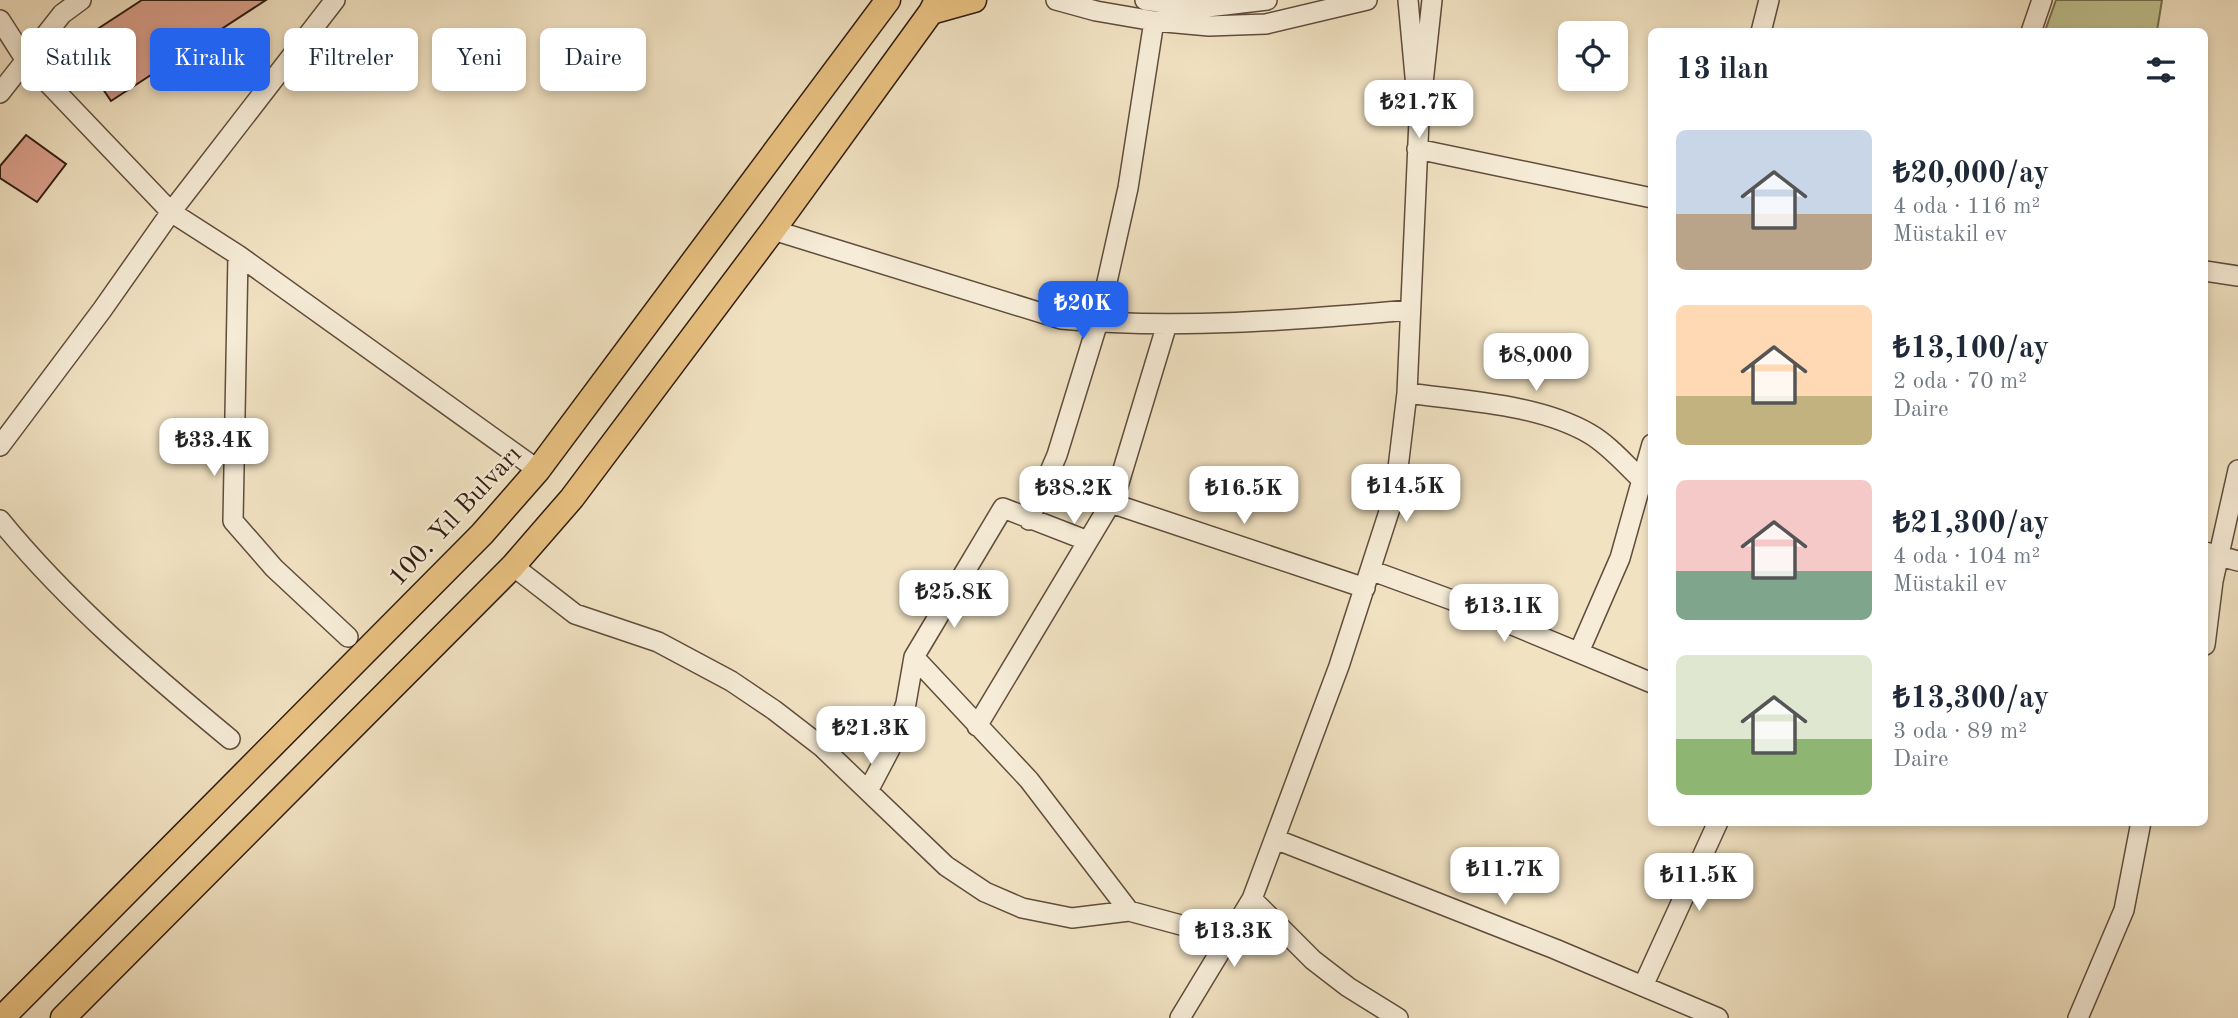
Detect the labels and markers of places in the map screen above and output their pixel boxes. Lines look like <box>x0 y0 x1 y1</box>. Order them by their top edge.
pin: ₺21.7K <box>1362 80 1476 140</box>
pin: ₺20K <box>1042 282 1124 341</box>
pin: ₺8,000 <box>1479 334 1593 393</box>
pin: ₺33.4K <box>157 419 271 478</box>
pin: ₺14.5K <box>1349 464 1463 524</box>
pin: ₺38.2K <box>1017 466 1131 526</box>
pin: ₺16.5K <box>1187 466 1301 526</box>
pin: ₺25.8K <box>897 570 1011 630</box>
pin: ₺13.1K <box>1447 584 1561 644</box>
pin: ₺21.3K <box>814 706 928 766</box>
pin: ₺11.7K <box>1448 848 1562 907</box>
pin: ₺11.5K <box>1642 853 1756 913</box>
pin: ₺13.3K <box>1177 909 1291 969</box>

